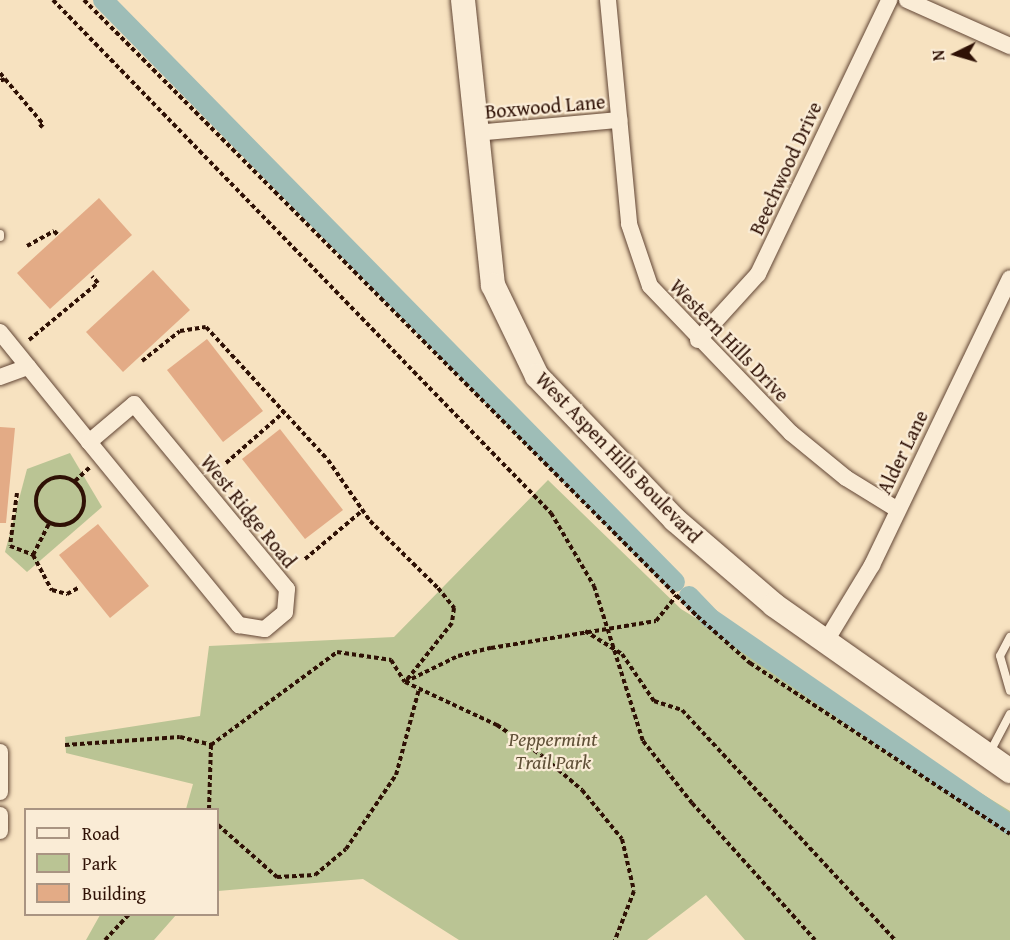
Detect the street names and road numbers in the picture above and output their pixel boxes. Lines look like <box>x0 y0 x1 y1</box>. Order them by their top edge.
street label: Boxwood Lane <box>484 89 606 123</box>
street label: Beechwood Drive <box>744 98 826 238</box>
street label: Western Hills Drive <box>665 274 795 406</box>
street label: West Aspen Hills Boulevard <box>531 366 707 548</box>
street label: Alder Lane <box>871 406 933 498</box>
street label: West Ridge Road <box>196 450 302 572</box>

